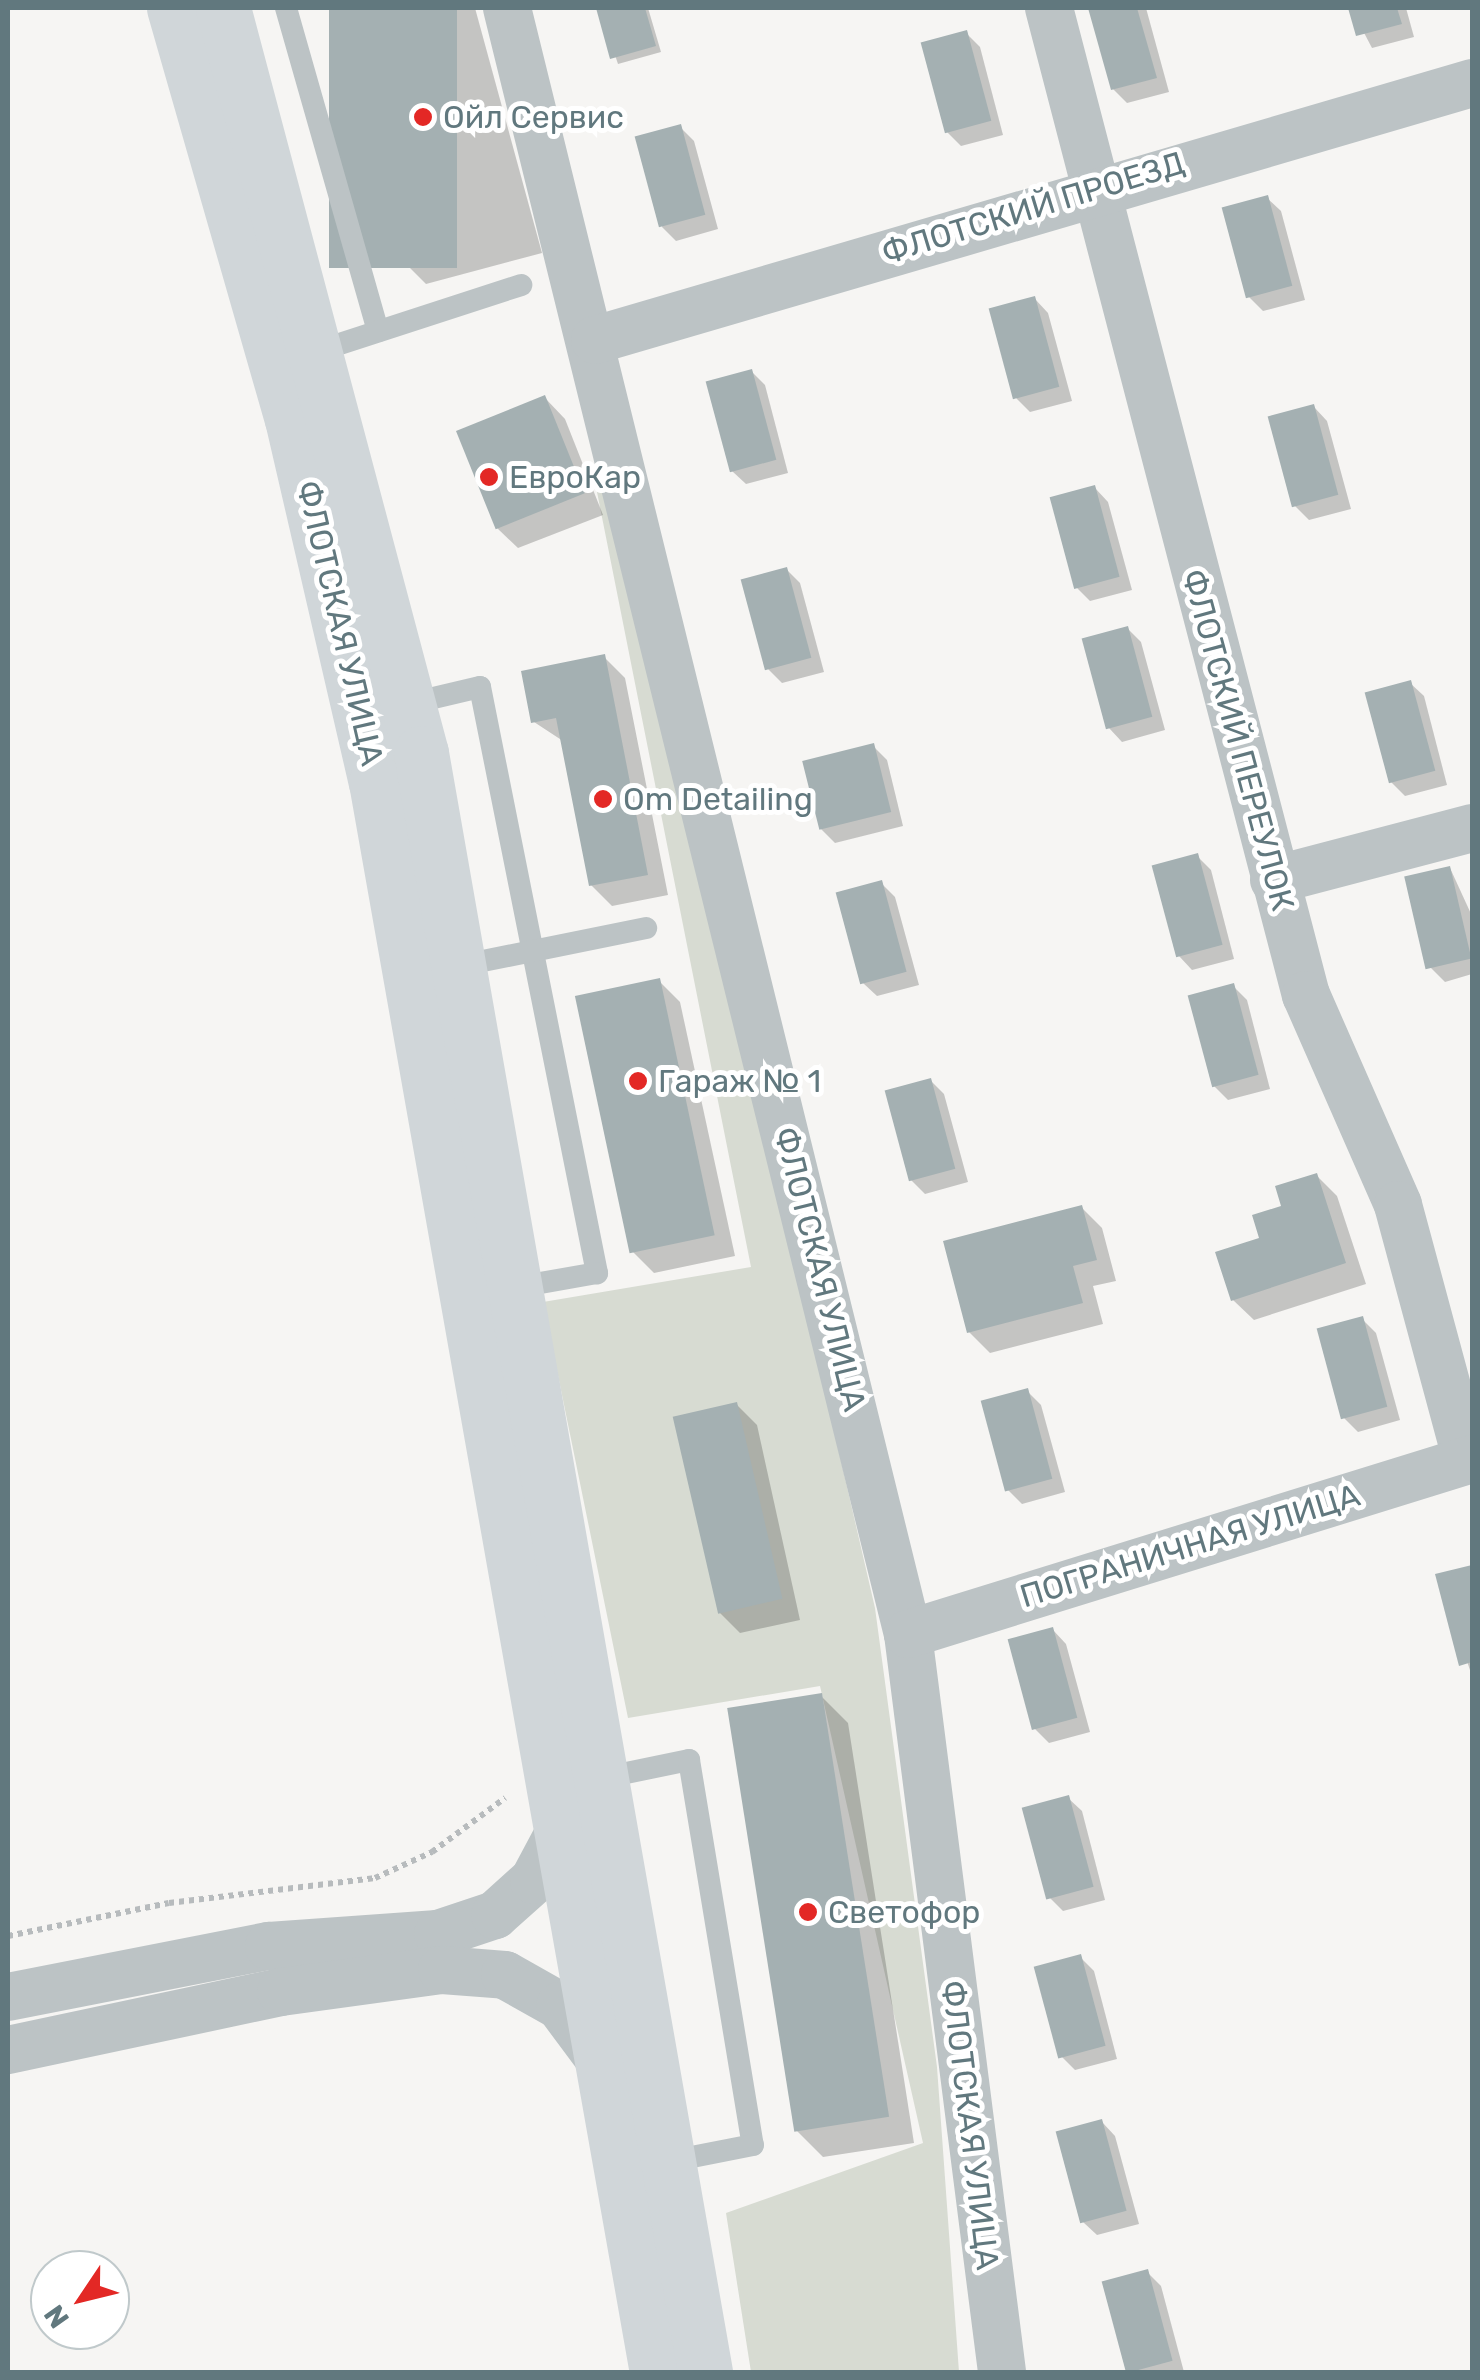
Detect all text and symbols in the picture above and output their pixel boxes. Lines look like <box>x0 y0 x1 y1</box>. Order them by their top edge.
place label: Ойл Сервис <box>443 98 624 136</box>
marker: Ойл Сервис <box>412 106 434 128</box>
street label: ФЛОТСКИЙ ПРОЕЗД <box>877 144 1189 272</box>
place label: ЕвроКар <box>509 458 641 496</box>
marker: ЕвроКар <box>478 466 500 488</box>
street label: ФЛОТСКАЯ УЛИЦА <box>289 477 391 769</box>
street label: ФЛОТСКИЙ ПЕРЕУЛОК <box>1174 565 1302 915</box>
place label: Om Detailing <box>623 780 813 818</box>
marker: Om Detailing <box>592 788 614 810</box>
place label: Гараж № 1 <box>658 1062 821 1100</box>
marker: Гараж № 1 <box>627 1070 649 1092</box>
street label: ФЛОТСКАЯ УЛИЦА <box>766 1123 874 1415</box>
street label: ПОГРАНИЧНАЯ УЛИЦА <box>1016 1476 1364 1616</box>
place label: Светофор <box>828 1893 980 1931</box>
marker: Светофор <box>797 1901 819 1923</box>
street label: ФЛОТСКАЯ УЛИЦА <box>933 1978 1007 2272</box>
north arrow <box>30 2250 130 2350</box>
text: N <box>37 2299 76 2334</box>

